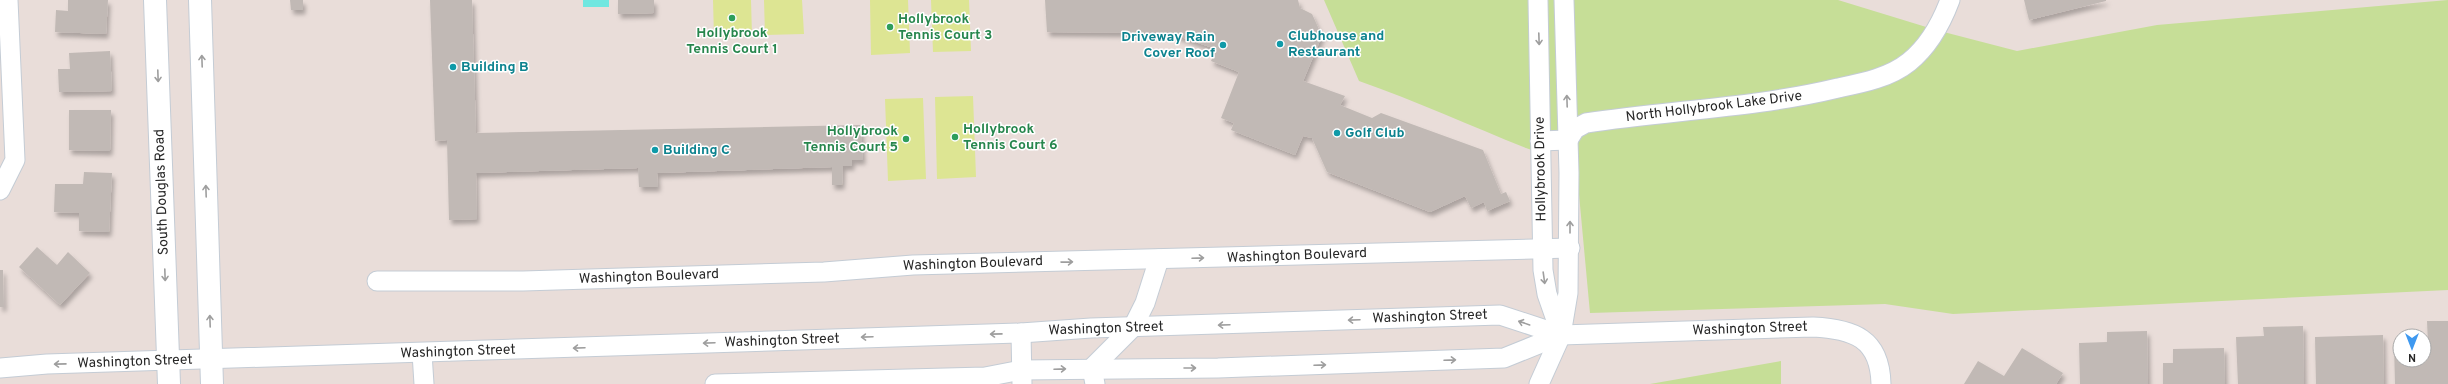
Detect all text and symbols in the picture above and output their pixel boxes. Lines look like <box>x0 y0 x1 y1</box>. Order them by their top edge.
place label: Hollybrook Tennis Court 3 <box>898 11 992 44</box>
marker: Hollybrook Tennis Court 1 <box>727 13 737 23</box>
marker: Hollybrook Tennis Court 3 <box>885 22 895 32</box>
place label: Hollybrook Tennis Court 1 <box>686 25 778 58</box>
place label: Clubhouse and Restaurant <box>1288 28 1384 61</box>
place label: Driveway Rain Cover Roof <box>1121 29 1215 62</box>
one-way arrow <box>1536 32 1543 45</box>
marker: Clubhouse and Restaurant <box>1275 39 1285 49</box>
marker: Driveway Rain Cover Roof <box>1218 40 1228 50</box>
one-way arrow <box>198 55 206 68</box>
place label: Building B <box>461 59 529 76</box>
marker: Building B <box>448 62 458 72</box>
one-way arrow <box>154 69 162 82</box>
street label: North Hollybrook Lake Drive <box>1625 88 1803 126</box>
one-way arrow <box>1563 95 1571 108</box>
street label: Hollybrook Drive <box>1532 116 1550 222</box>
place label: Hollybrook Tennis Court 6 <box>963 121 1058 154</box>
place label: Hollybrook Tennis Court 5 <box>803 123 898 156</box>
place label: Golf Club <box>1345 125 1405 142</box>
marker: Golf Club <box>1332 128 1342 138</box>
street label: South Douglas Road <box>151 129 173 255</box>
marker: Hollybrook Tennis Court 6 <box>950 132 960 142</box>
marker: Hollybrook Tennis Court 5 <box>901 134 911 144</box>
place label: Building C <box>663 142 730 159</box>
marker: Building C <box>650 145 660 155</box>
one-way arrow <box>202 185 210 198</box>
one-way arrow <box>1566 221 1573 234</box>
street label: Washington Boulevard <box>1227 245 1367 267</box>
street label: Washington Boulevard <box>903 253 1043 275</box>
one-way arrow <box>1191 254 1204 262</box>
one-way arrow <box>1060 258 1073 265</box>
street label: Washington Boulevard <box>579 266 719 288</box>
one-way arrow <box>161 268 169 281</box>
one-way arrow <box>1540 271 1548 284</box>
street label: Washington Street <box>1372 306 1488 328</box>
one-way arrow <box>206 315 213 328</box>
one-way arrow <box>1348 316 1361 324</box>
street label: Washington Street <box>1048 318 1164 340</box>
street label: Washington Street <box>1692 318 1808 340</box>
one-way arrow <box>1518 319 1531 326</box>
one-way arrow <box>1218 321 1231 329</box>
north arrow <box>2392 328 2432 368</box>
street label: Washington Street <box>724 330 840 352</box>
one-way arrow <box>990 330 1003 338</box>
one-way arrow <box>861 334 874 341</box>
one-way arrow <box>703 340 716 347</box>
street label: Washington Street <box>400 341 516 363</box>
one-way arrow <box>573 344 586 351</box>
text: N <box>2408 350 2416 364</box>
street label: Washington Street <box>77 351 193 373</box>
one-way arrow <box>1443 356 1456 364</box>
one-way arrow <box>54 360 67 368</box>
one-way arrow <box>1313 361 1326 368</box>
one-way arrow <box>1183 364 1196 372</box>
one-way arrow <box>1053 365 1066 373</box>

